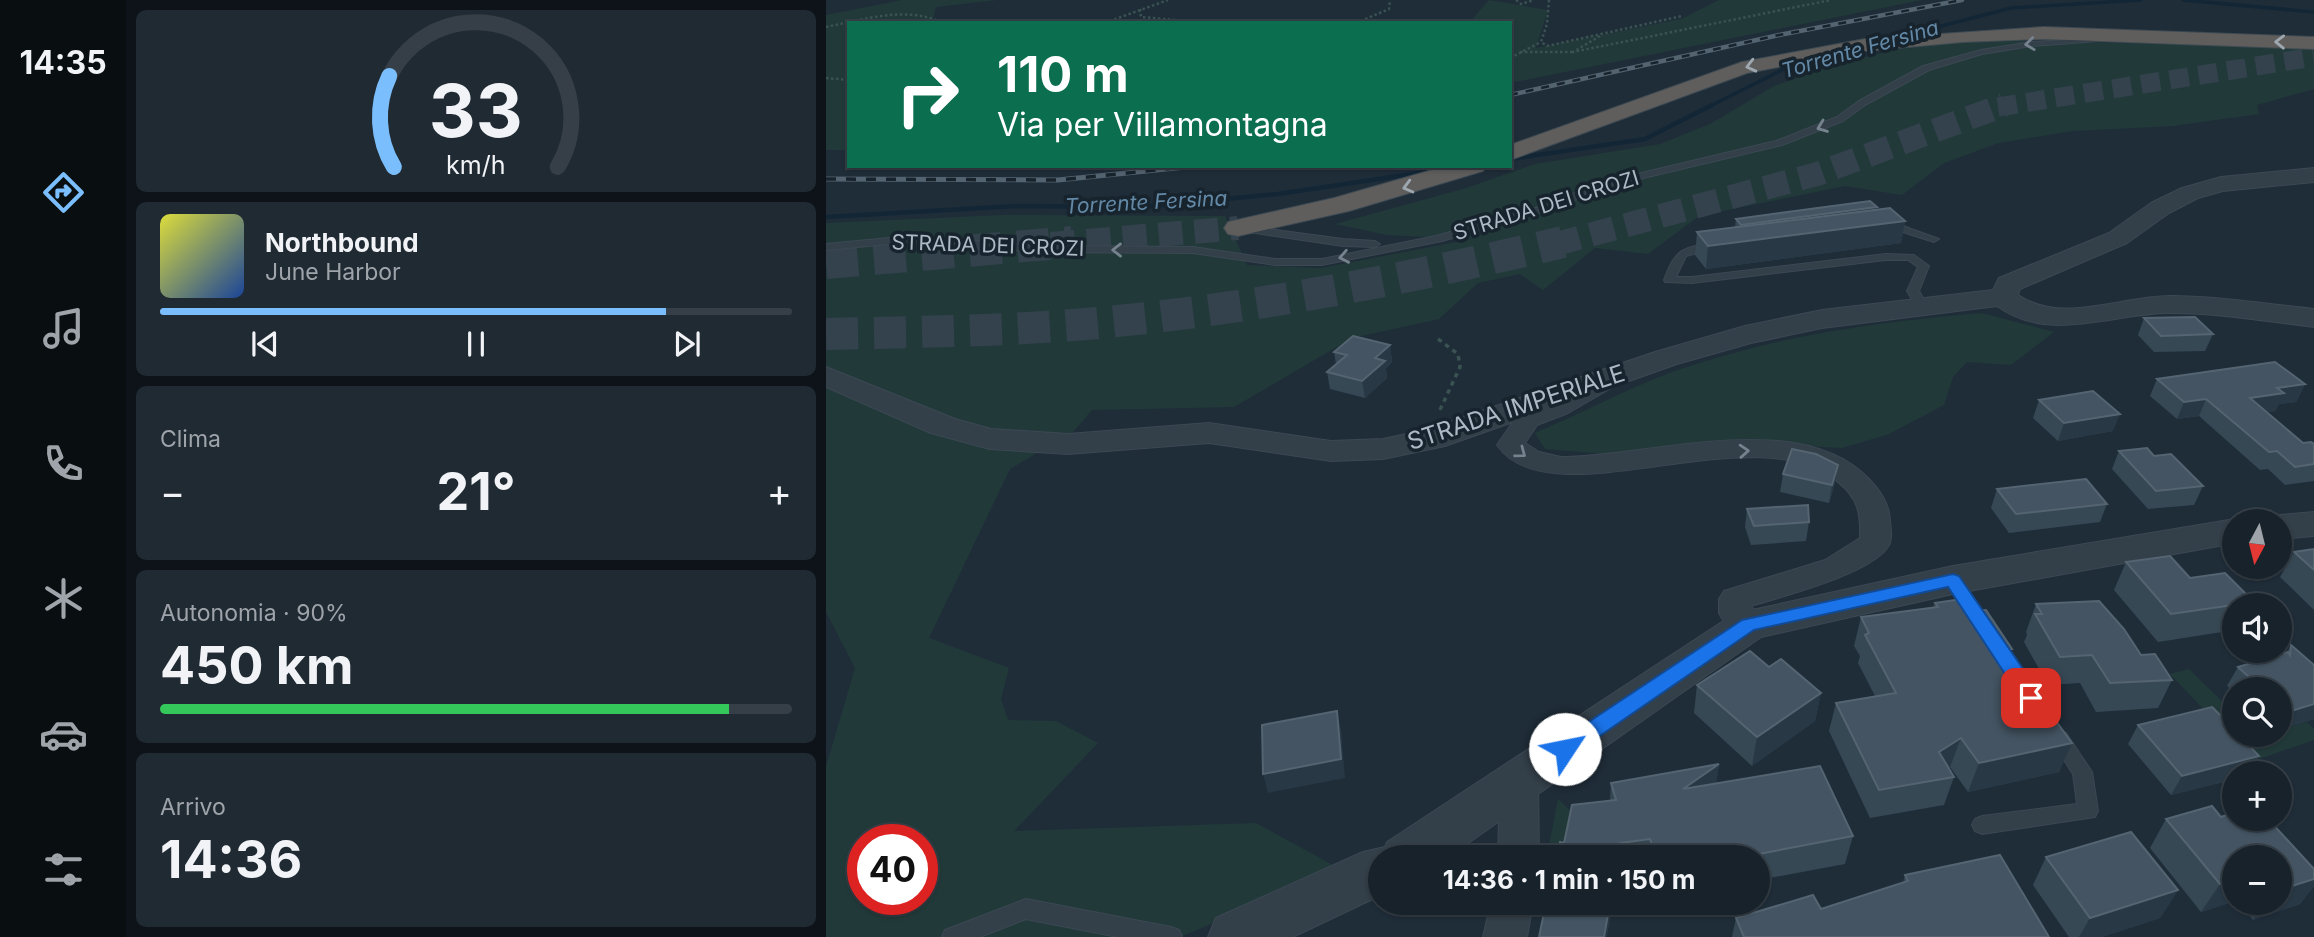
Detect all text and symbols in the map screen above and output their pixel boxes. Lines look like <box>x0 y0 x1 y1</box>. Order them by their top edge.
water label: Torrente Fersina <box>1778 15 1942 83</box>
one-way arrow <box>2274 34 2284 50</box>
one-way arrow <box>2024 37 2036 52</box>
text: 14:35 <box>19 43 107 82</box>
text: 110 m <box>997 45 1129 104</box>
icon: right <box>882 49 973 140</box>
one-way arrow <box>1745 58 1757 72</box>
text: 33 <box>429 66 523 155</box>
text: Via per Villamontagna <box>997 105 1328 144</box>
one-way arrow <box>1816 118 1828 132</box>
text: km/h <box>446 150 506 180</box>
street label: STRADA DEI CROZI <box>1450 165 1642 245</box>
icon: directions <box>39 168 88 217</box>
one-way arrow <box>1403 178 1415 193</box>
water label: Torrente Fersina <box>1064 185 1228 219</box>
text: Northbound <box>265 227 419 258</box>
street label: STRADA DEI CROZI <box>891 229 1085 261</box>
one-way arrow <box>1112 242 1122 258</box>
one-way arrow <box>1338 249 1350 264</box>
text: June Harbor <box>265 258 401 286</box>
icon: music <box>39 304 88 353</box>
icon: previous <box>246 325 284 363</box>
icon: pause <box>457 325 495 363</box>
icon: next <box>668 325 706 363</box>
street label: STRADA IMPERIALE <box>1404 358 1628 456</box>
text: Clima <box>160 425 221 453</box>
icon: phone <box>39 439 88 488</box>
one-way arrow <box>1739 443 1750 458</box>
one-way arrow <box>1513 444 1525 457</box>
text: 21° <box>436 460 516 523</box>
text: − <box>160 469 185 515</box>
text: + <box>767 469 792 515</box>
north arrow <box>2222 509 2292 579</box>
map controls <box>2222 509 2292 915</box>
icon: climate <box>39 574 88 623</box>
button: sound <box>2222 593 2292 663</box>
text: Autonomia · 90% <box>160 599 348 627</box>
text: 450 km <box>160 634 353 697</box>
pin <box>2001 668 2061 728</box>
button: search <box>2222 677 2292 747</box>
icon: arrive <box>2012 679 2050 717</box>
icon: car <box>39 710 88 759</box>
position arrow <box>1528 712 1602 786</box>
button: + <box>2222 761 2292 831</box>
text: Arrivo <box>160 793 226 821</box>
speed limit sign: 40 <box>847 824 938 915</box>
text: 14:36 <box>160 828 302 891</box>
icon: filters <box>39 845 88 894</box>
button: − <box>2222 845 2292 915</box>
text: 14:36 · 1 min · 150 m <box>1443 864 1695 895</box>

